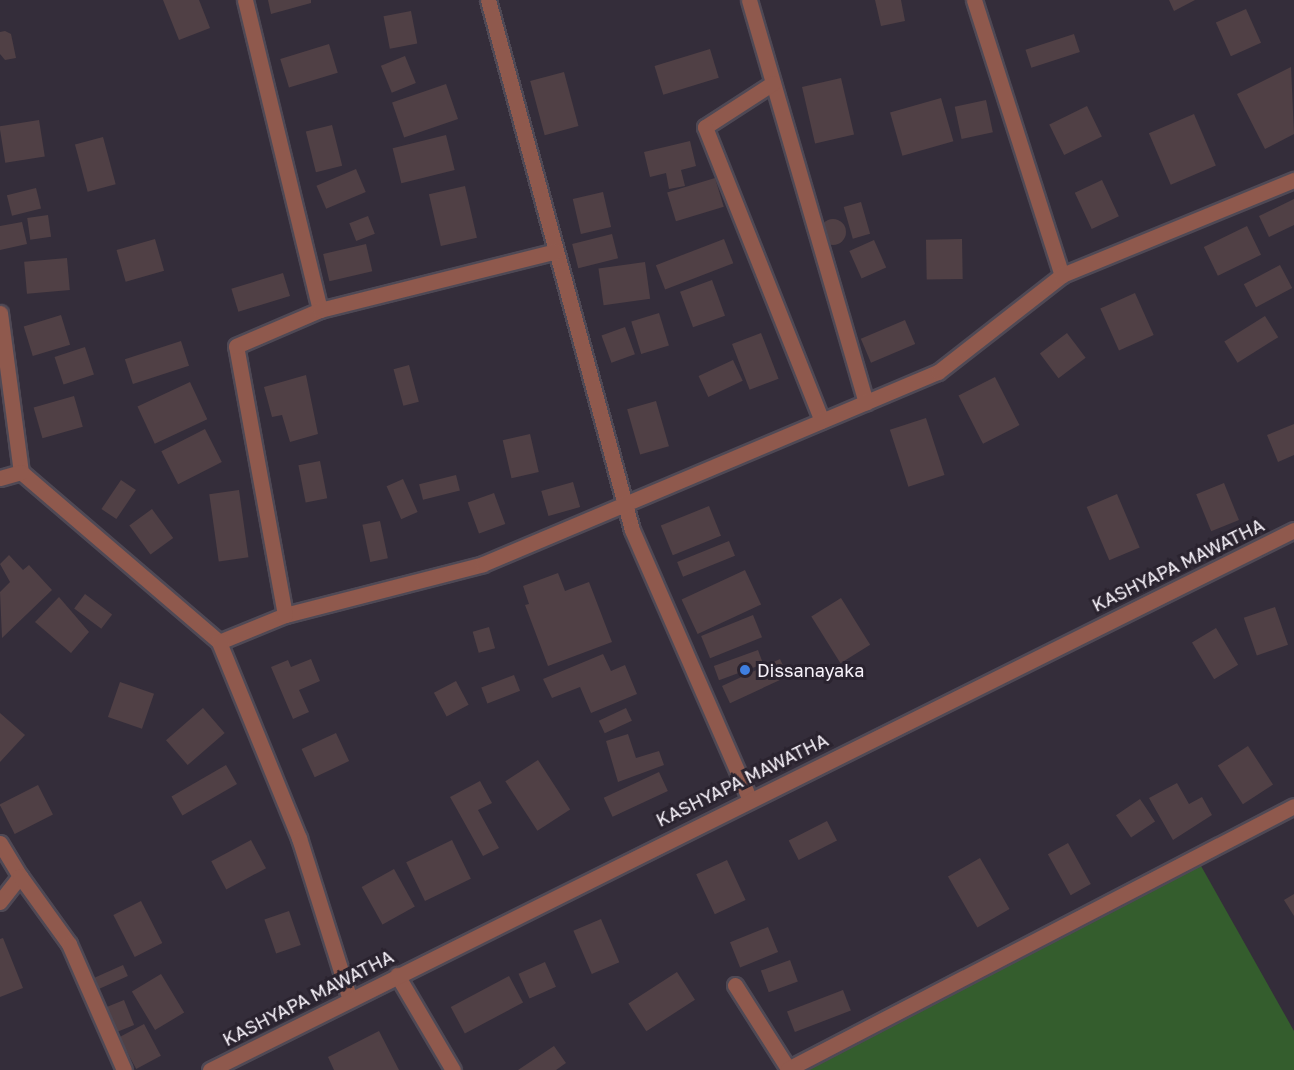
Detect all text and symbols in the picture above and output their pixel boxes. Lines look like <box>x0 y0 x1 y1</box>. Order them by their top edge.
street label: KASHYAPA MAWATHA <box>1088 514 1268 616</box>
place label: Dissanayaka <box>757 659 864 681</box>
marker: Dissanayaka <box>738 663 752 677</box>
street label: KASHYAPA MAWATHA <box>652 729 832 831</box>
street label: KASHYAPA MAWATHA <box>219 946 397 1050</box>

